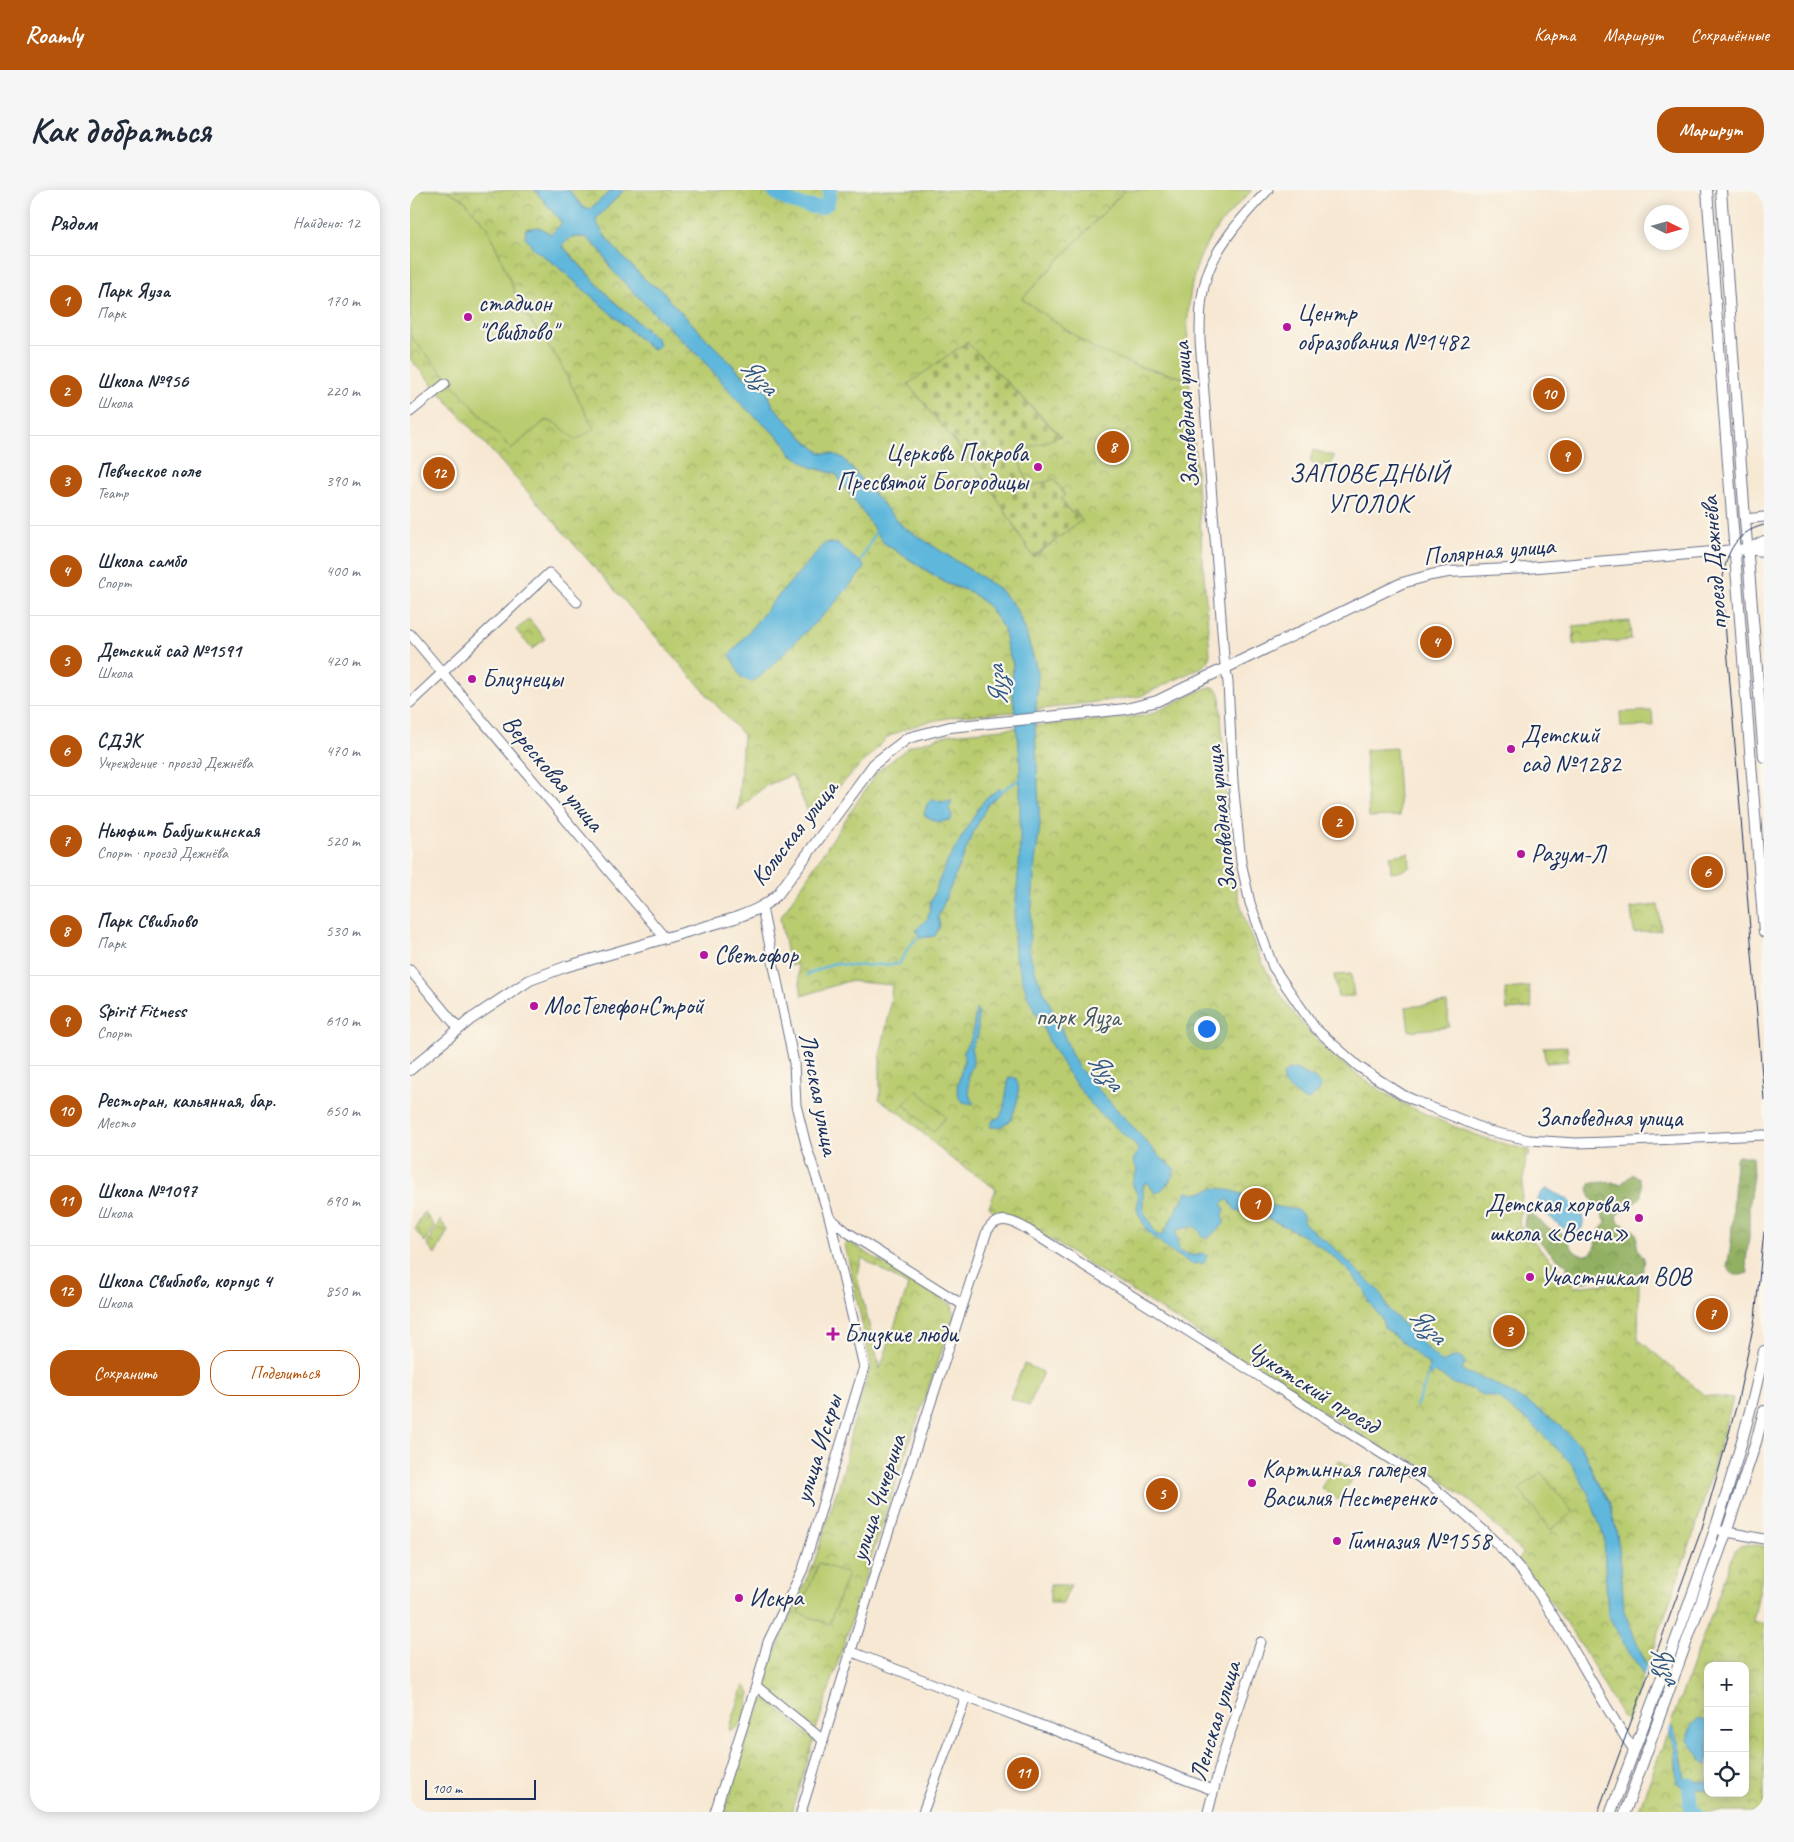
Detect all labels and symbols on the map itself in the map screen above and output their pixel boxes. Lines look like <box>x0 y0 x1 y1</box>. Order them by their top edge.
north arrow <box>1644 205 1689 250</box>
place label: стадион "Свиблово" <box>478 287 562 348</box>
place label: Центр образования №1482 <box>1297 297 1470 358</box>
marker: стадион "Свиблово" <box>462 311 474 323</box>
marker: Центр образования №1482 <box>1281 321 1293 333</box>
street label: Заповедная улица <box>1165 339 1207 489</box>
water label: Яуза <box>733 350 787 404</box>
pin: 10 <box>1533 375 1565 413</box>
pin: 8 <box>1097 428 1129 466</box>
place label: Церковь Покрова Пресвятой Богородицы <box>836 437 1030 498</box>
pin: 9 <box>1550 437 1582 475</box>
pin: 12 <box>423 454 455 492</box>
district label: ЗАПОВЕДНЫЙ УГОЛОК <box>1289 457 1453 520</box>
marker: Церковь Покрова Пресвятой Богородицы <box>1032 461 1044 473</box>
street label: проезд Дежнёва <box>1693 493 1735 631</box>
street label: Полярная улица <box>1422 529 1558 573</box>
pin: 4 <box>1420 623 1452 661</box>
water label: Яуза <box>978 662 1016 708</box>
place label: Близнецы <box>482 663 564 695</box>
marker: Близнецы <box>466 673 478 685</box>
street label: Вересковая улица <box>495 708 612 839</box>
place label: Детский сад №1282 <box>1521 719 1622 780</box>
street label: Заповедная улица <box>1197 742 1245 894</box>
marker: Детский сад №1282 <box>1505 743 1517 755</box>
street label: Кольская улица <box>743 772 847 892</box>
pin: 2 <box>1322 803 1354 841</box>
place label: Разум-Л <box>1531 838 1608 871</box>
marker: Разум-Л <box>1515 848 1527 860</box>
pin: 6 <box>1691 853 1723 891</box>
place label: Светофор <box>714 939 799 971</box>
marker: Светофор <box>698 949 710 961</box>
place label: МосТелефонСтрой <box>544 990 705 1022</box>
marker: МосТелефонСтрой <box>528 1000 540 1012</box>
park label: парк Яуза <box>1036 1001 1123 1034</box>
your location <box>1194 1016 1220 1042</box>
street label: Ленская улица <box>791 1030 847 1160</box>
water label: Яуза <box>1080 1045 1133 1099</box>
street label: Заповедная улица <box>1536 1102 1684 1134</box>
pin: 1 <box>1240 1185 1272 1223</box>
place label: Детская хоровая школа «Весна» <box>1485 1188 1630 1249</box>
marker: Детская хоровая школа «Весна» <box>1633 1212 1645 1224</box>
place label: Участникам ВОВ <box>1540 1261 1694 1293</box>
marker: Участникам ВОВ <box>1524 1271 1536 1283</box>
pin: 7 <box>1696 1295 1728 1333</box>
water label: Яуза <box>1402 1299 1456 1353</box>
pin: 3 <box>1493 1312 1525 1350</box>
place label: Близкие люди <box>844 1318 960 1350</box>
marker: Близкие люди <box>826 1327 840 1341</box>
street label: Чукотский проезд <box>1241 1334 1387 1443</box>
street label: улица Искры <box>786 1390 850 1509</box>
street label: улица Чичерина <box>842 1428 914 1567</box>
place label: Картинная галерея Василия Нестеренко <box>1262 1453 1439 1514</box>
pin: 5 <box>1146 1475 1178 1513</box>
marker: Картинная галерея Василия Нестеренко <box>1246 1477 1258 1489</box>
place label: Гимназия №1558 <box>1347 1525 1494 1557</box>
marker: Гимназия №1558 <box>1331 1535 1343 1547</box>
place label: Искра <box>749 1582 805 1614</box>
marker: Искра <box>733 1592 745 1604</box>
water label: Яуза <box>1643 1639 1690 1692</box>
street label: Ленская улица <box>1182 1655 1249 1785</box>
pin: 11 <box>1007 1754 1039 1792</box>
scale bar <box>425 1777 536 1800</box>

